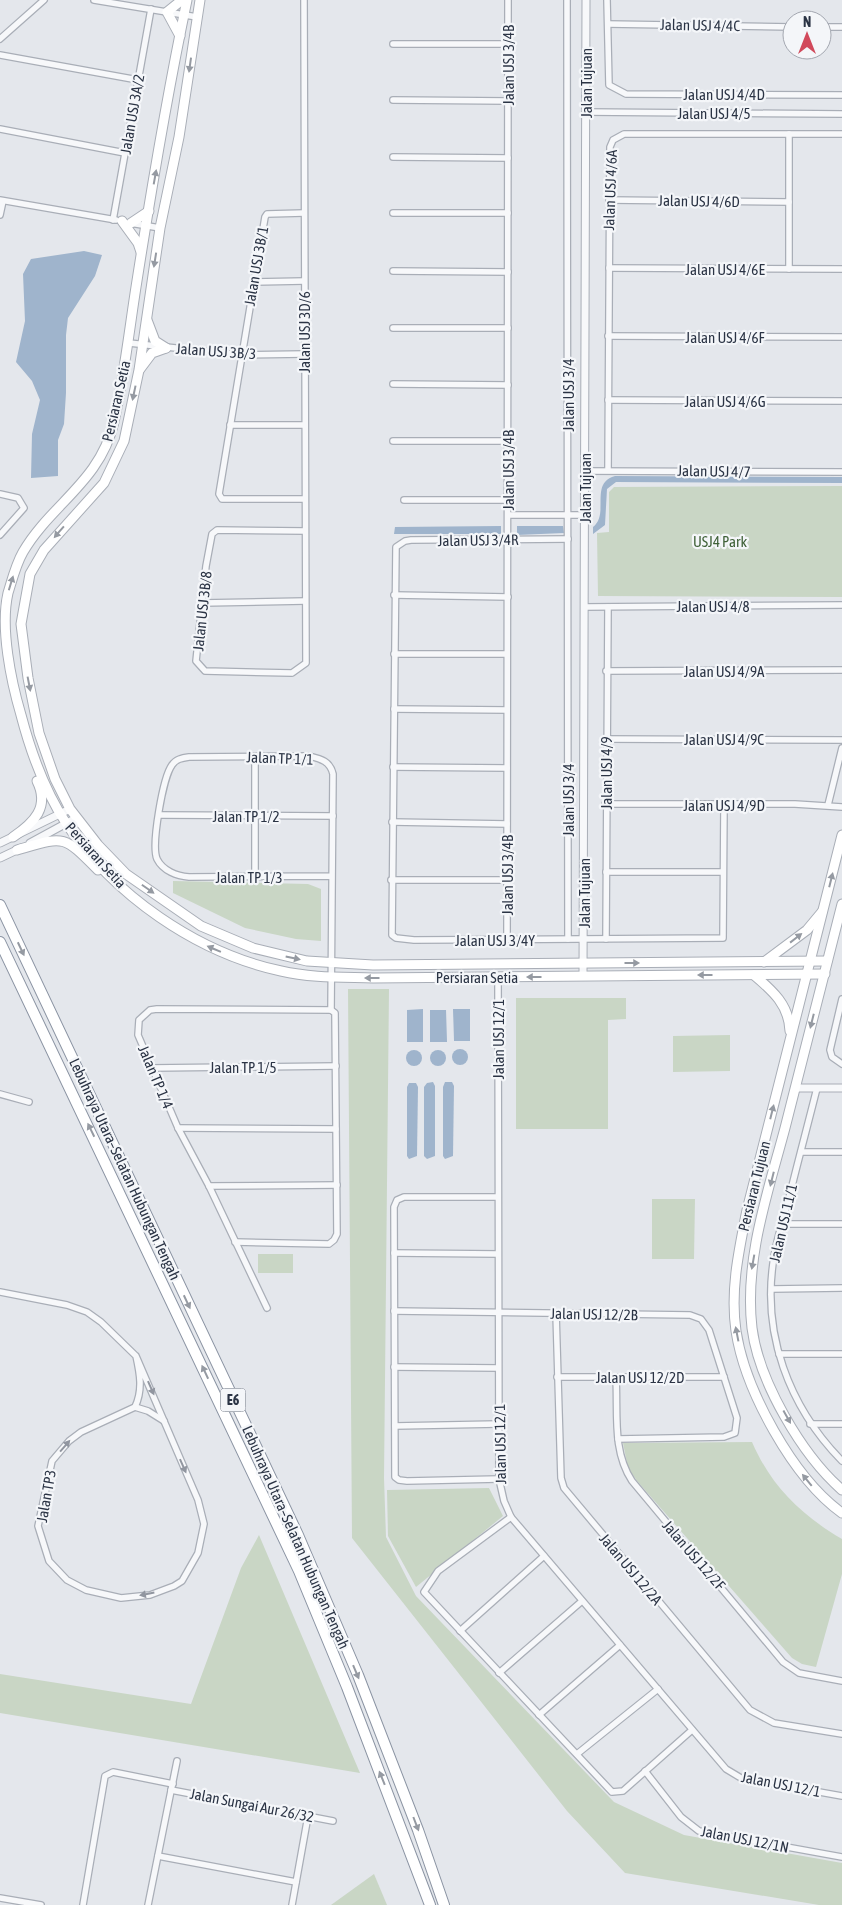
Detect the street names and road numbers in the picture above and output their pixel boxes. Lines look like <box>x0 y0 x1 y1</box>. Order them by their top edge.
street label: Jalan USJ 4/4C <box>660 16 740 34</box>
street label: Jalan USJ 3/4B <box>500 25 517 105</box>
street label: Jalan Tujuan <box>578 48 595 118</box>
street label: Jalan USJ 3A/2 <box>117 73 147 155</box>
street label: Jalan USJ 4/4D <box>683 86 765 103</box>
street label: Jalan USJ 4/5 <box>677 105 751 122</box>
street label: Jalan USJ 4/6A <box>600 149 620 231</box>
street label: Jalan USJ 4/6D <box>658 192 740 210</box>
street label: Jalan USJ 3B/1 <box>241 225 271 307</box>
street label: Jalan USJ 4/6E <box>685 261 765 278</box>
street label: Jalan USJ 3D/6 <box>296 291 313 373</box>
street label: Jalan USJ 4/6F <box>685 329 765 346</box>
street label: Jalan USJ 3B/3 <box>175 340 257 362</box>
street label: Jalan USJ 3/4 <box>560 358 577 432</box>
street label: Persiaran Setia <box>98 359 134 443</box>
street label: Jalan USJ 4/6G <box>684 393 766 410</box>
street label: Jalan USJ 3/4B <box>500 430 517 510</box>
street label: Jalan Tujuan <box>577 453 594 523</box>
street label: Jalan USJ 4/7 <box>677 462 751 480</box>
street label: Jalan USJ 3/4R <box>437 531 519 549</box>
street label: Jalan USJ 3B/8 <box>189 570 215 652</box>
street label: Jalan USJ 4/8 <box>676 598 750 615</box>
street label: Jalan USJ 4/9A <box>684 663 765 680</box>
street label: Jalan USJ 4/9C <box>684 731 764 748</box>
street label: Jalan USJ 4/9 <box>598 736 615 810</box>
street label: Jalan TP 1/1 <box>246 748 314 768</box>
street label: Jalan USJ 3/4 <box>560 763 577 837</box>
street label: Jalan USJ 4/9D <box>683 797 765 814</box>
street label: Jalan TP 1/2 <box>212 808 280 825</box>
street label: Persiaran Setia <box>62 819 130 891</box>
street label: Jalan USJ 3/4B <box>499 835 516 915</box>
street label: Jalan Tujuan <box>576 858 593 928</box>
street label: Jalan TP 1/3 <box>215 869 283 886</box>
street label: Jalan USJ 3/4Y <box>455 932 535 949</box>
street label: Persiaran Setia <box>436 969 518 986</box>
street label: Jalan USJ 12/1 <box>490 999 507 1079</box>
street label: Jalan TP 1/4 <box>135 1043 177 1111</box>
street label: Lebuhraya Utara–Selatan Hubungan Tengah <box>66 1055 184 1283</box>
street label: Jalan TP 1/5 <box>209 1059 277 1076</box>
street label: Persiaran Tujuan <box>735 1139 773 1233</box>
street label: Jalan USJ 11/1 <box>766 1182 800 1264</box>
street label: Jalan USJ 12/2B <box>550 1305 638 1323</box>
street label: Jalan USJ 12/2D <box>596 1369 684 1386</box>
road number: E6 <box>220 1388 246 1412</box>
street label: Jalan USJ 12/1 <box>491 1404 509 1484</box>
street label: Lebuhraya Utara–Selatan Hubungan Tengah <box>239 1423 353 1651</box>
street label: Jalan TP3 <box>33 1468 59 1524</box>
street label: Jalan USJ 12/2F <box>659 1517 729 1593</box>
street label: Jalan USJ 12/2A <box>596 1530 666 1609</box>
street label: Jalan USJ 12/1 <box>740 1768 822 1800</box>
street label: Jalan Sungai Aur 26/32 <box>189 1785 315 1825</box>
street label: Jalan USJ 12/1N <box>700 1822 790 1856</box>

